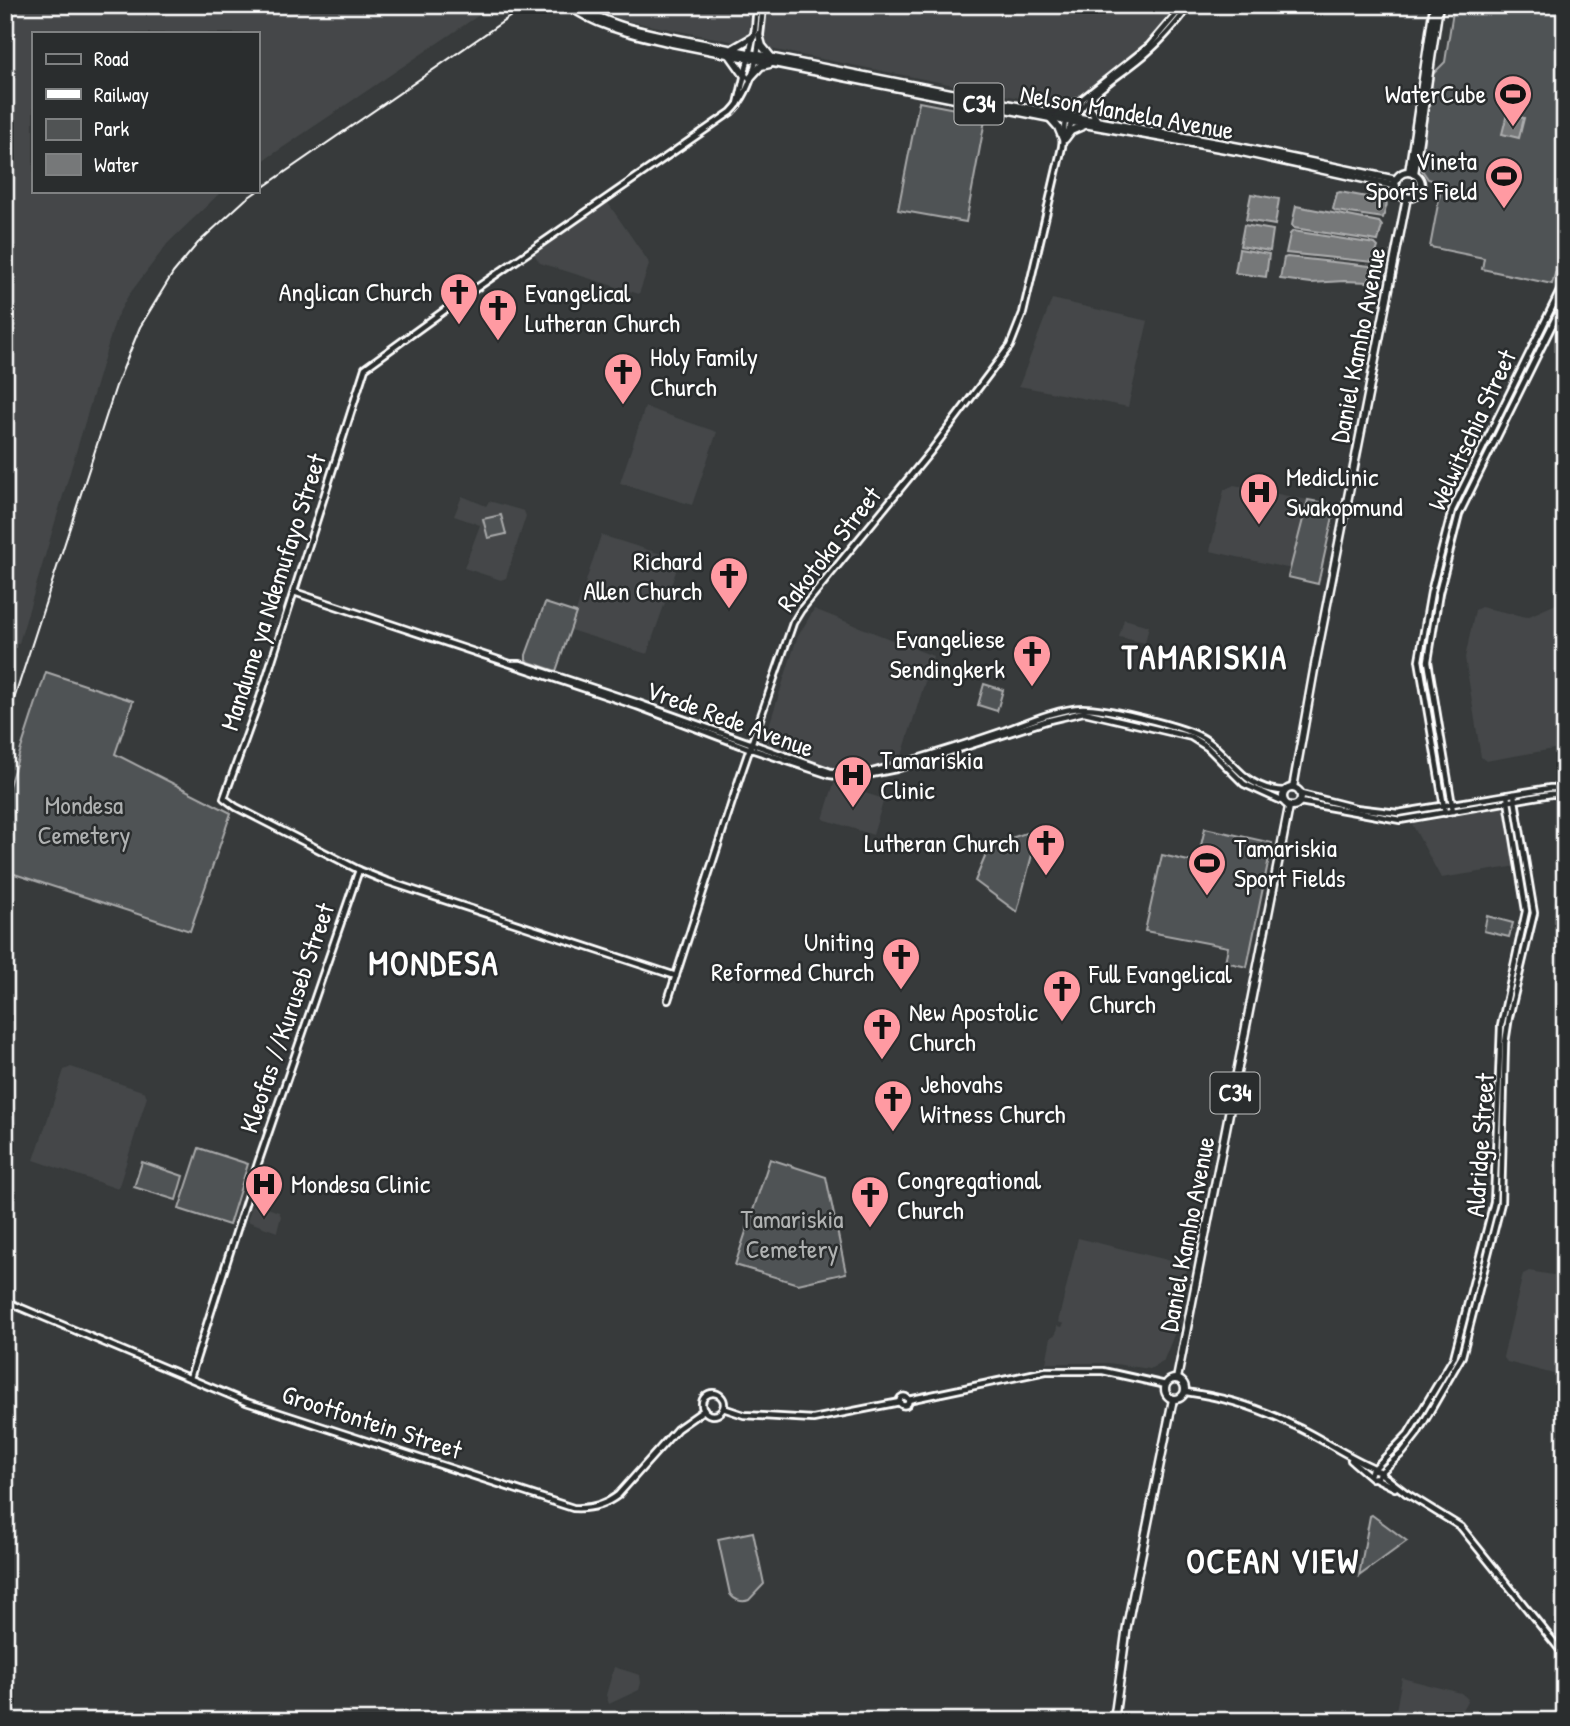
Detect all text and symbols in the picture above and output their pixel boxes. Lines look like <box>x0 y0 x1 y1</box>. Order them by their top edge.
legend <box>32 32 259 192</box>
text: Road <box>94 44 128 73</box>
sports icon: WaterCube <box>1492 73 1534 128</box>
street label: Nelson Mandela Avenue <box>1018 75 1237 148</box>
place label: WaterCube <box>1385 76 1486 111</box>
text: Railway <box>94 80 149 109</box>
road number: C34 <box>954 84 1004 124</box>
text: Park <box>94 114 129 143</box>
place label: Vineta Sports Field <box>1366 143 1477 208</box>
text: Water <box>94 150 139 179</box>
sports icon: Vineta Sports Field <box>1483 155 1525 210</box>
street label: Daniel Kamho Avenue <box>1321 244 1394 446</box>
church icon: Anglican Church <box>438 271 480 326</box>
place label: Anglican Church <box>279 274 432 309</box>
place label: Evangelical Lutheran Church <box>525 275 680 340</box>
church icon: Evangelical Lutheran Church <box>477 287 519 342</box>
place label: Holy Family Church <box>650 339 758 404</box>
street label: Welwitschia Street <box>1419 343 1525 516</box>
church icon: Holy Family Church <box>602 351 644 406</box>
street label: Mandume ya Ndemufayo Street <box>211 448 334 735</box>
place label: Mediclinic Swakopmund <box>1286 459 1403 524</box>
hospital icon: Mediclinic Swakopmund <box>1238 471 1280 526</box>
street label: Rakotoka Street <box>769 478 889 619</box>
place label: Richard Allen Church <box>583 543 702 608</box>
church icon: Richard Allen Church <box>708 555 750 610</box>
place label: Evangeliese Sendingkerk <box>890 621 1005 686</box>
church icon: Evangeliese Sendingkerk <box>1011 633 1053 688</box>
district label: TAMARISKIA <box>1121 635 1288 679</box>
street label: Vrede Rede Avenue <box>641 672 819 765</box>
place label: Tamariskia Clinic <box>880 742 983 807</box>
hospital icon: Tamariskia Clinic <box>832 754 874 809</box>
park label: Mondesa Cemetery <box>38 787 130 852</box>
church icon: Lutheran Church <box>1025 822 1067 877</box>
place label: Lutheran Church <box>864 825 1019 860</box>
place label: Tamariskia Sport Fields <box>1234 830 1345 895</box>
sports icon: Tamariskia Sport Fields <box>1186 842 1228 897</box>
street label: Kleofas //Kuruseb Street <box>231 897 343 1137</box>
place label: Uniting Reformed Church <box>711 924 874 989</box>
church icon: Uniting Reformed Church <box>880 936 922 991</box>
district label: MONDESA <box>368 941 500 985</box>
place label: Full Evangelical Church <box>1088 956 1232 1021</box>
church icon: Full Evangelical Church <box>1041 968 1083 1023</box>
place label: New Apostolic Church <box>909 994 1038 1059</box>
church icon: New Apostolic Church <box>861 1006 903 1061</box>
place label: Jehovahs Witness Church <box>920 1066 1066 1131</box>
street label: Aldridge Street <box>1457 1071 1502 1218</box>
road number: C34 <box>1210 1072 1260 1114</box>
church icon: Jehovahs Witness Church <box>872 1078 914 1133</box>
street label: Daniel Kamho Avenue <box>1150 1133 1223 1335</box>
place label: Congregational Church <box>897 1162 1041 1227</box>
hospital icon: Mondesa Clinic <box>243 1163 285 1218</box>
place label: Mondesa Clinic <box>291 1166 430 1201</box>
church icon: Congregational Church <box>849 1174 891 1229</box>
park label: Tamariskia Cemetery <box>741 1201 843 1266</box>
street label: Grootfontein Street <box>278 1376 468 1467</box>
district label: OCEAN VIEW <box>1186 1539 1360 1583</box>

